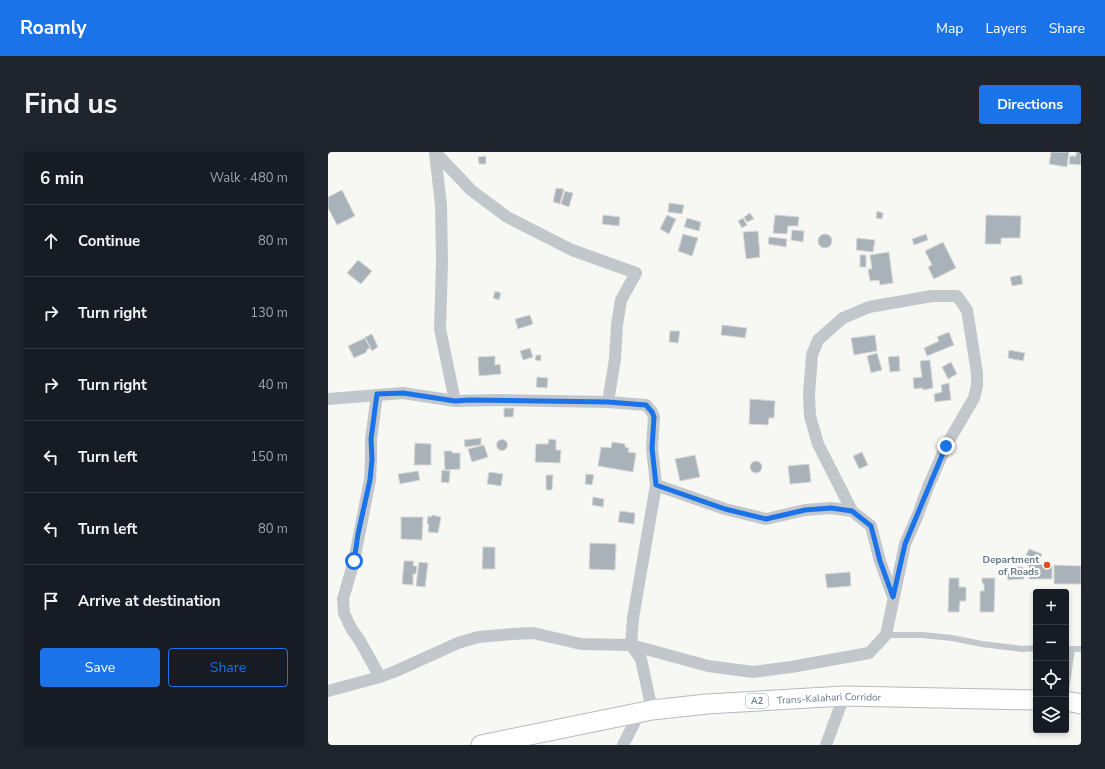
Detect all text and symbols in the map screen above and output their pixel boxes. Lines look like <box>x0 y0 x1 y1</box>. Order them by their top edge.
text: Roamly <box>20 15 87 41</box>
text: Map <box>936 19 963 38</box>
text: Layers <box>985 19 1027 38</box>
text: Share <box>1049 19 1085 38</box>
text: Find us <box>24 85 118 123</box>
button: Directions <box>979 85 1081 124</box>
text: 6 min <box>40 167 84 190</box>
text: Walk · 480 m <box>210 169 288 187</box>
icon: ahead <box>40 230 62 252</box>
text: Continue <box>78 231 140 251</box>
text: 80 m <box>258 232 288 250</box>
icon: right <box>40 302 62 324</box>
text: Turn right <box>78 303 147 323</box>
text: 130 m <box>250 304 288 322</box>
icon: right <box>40 374 62 396</box>
text: Turn right <box>78 375 147 395</box>
text: 40 m <box>258 376 288 394</box>
route end <box>937 437 955 455</box>
icon: left <box>40 446 62 468</box>
text: Turn left <box>78 447 137 467</box>
text: 150 m <box>250 448 288 466</box>
icon: left <box>40 518 62 540</box>
text: Turn left <box>78 519 137 539</box>
text: 80 m <box>258 520 288 538</box>
route start <box>345 552 363 570</box>
place label: Department of Roads <box>983 553 1039 579</box>
marker: Department of Roads <box>1042 560 1052 570</box>
map controls <box>1033 589 1069 733</box>
button: + <box>1033 589 1069 625</box>
icon: arrive <box>40 590 62 612</box>
text: Arrive at destination <box>78 591 221 611</box>
button: − <box>1033 625 1069 661</box>
button: Save <box>40 648 160 687</box>
button: Share <box>168 648 288 687</box>
button: locate <box>1033 661 1069 697</box>
street label: Trans-Kalahari Corridor <box>776 690 882 708</box>
road number: A2 <box>746 694 768 708</box>
button: layers <box>1033 697 1069 733</box>

